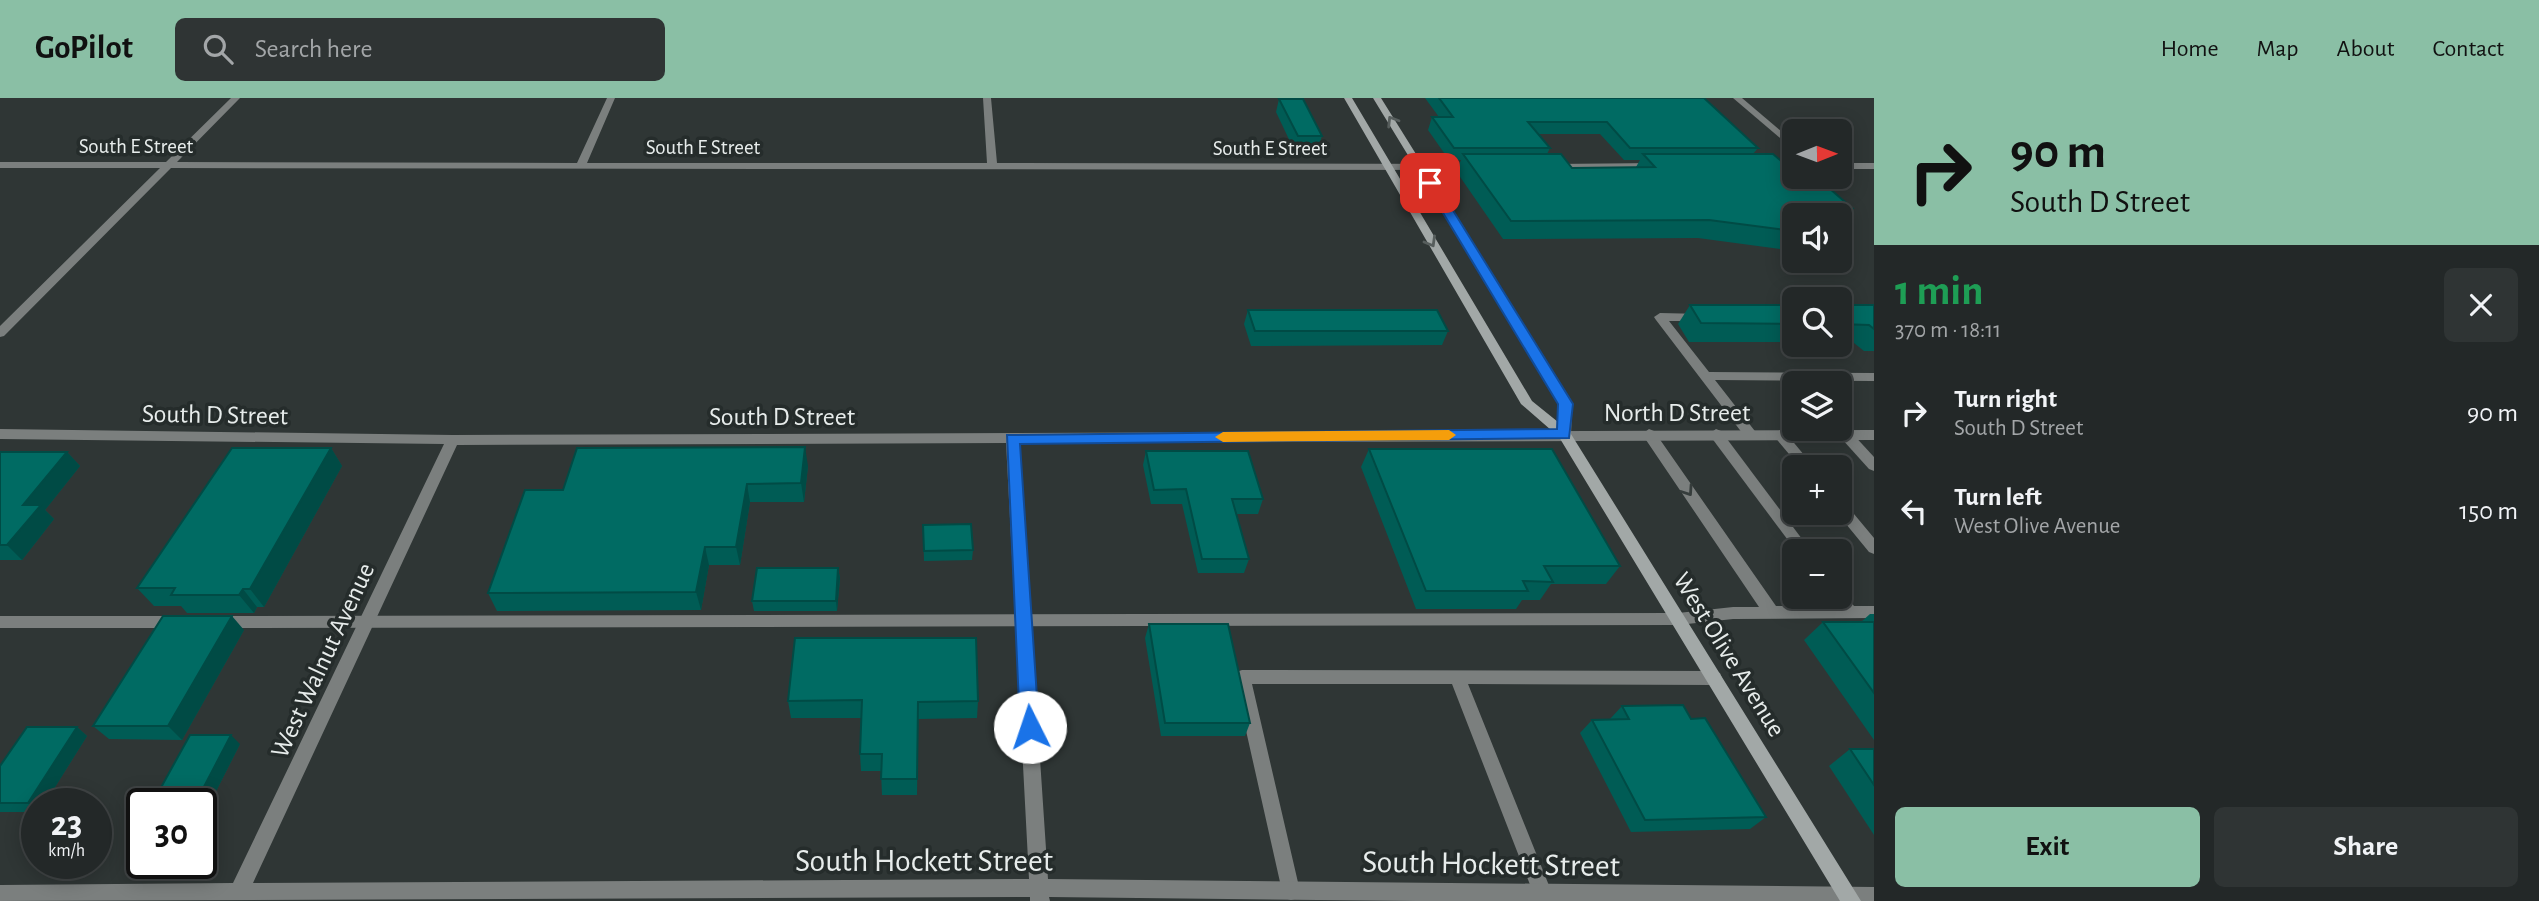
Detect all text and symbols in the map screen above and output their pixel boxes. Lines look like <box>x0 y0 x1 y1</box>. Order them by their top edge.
search box <box>175 18 665 81</box>
icon: search <box>199 30 237 68</box>
text: GoPilot <box>35 32 133 65</box>
text: Search here <box>255 36 372 62</box>
text: Home <box>2161 37 2219 61</box>
text: Map <box>2257 37 2299 61</box>
text: About <box>2337 37 2394 61</box>
text: Contact <box>2432 37 2504 61</box>
one-way arrow <box>1387 116 1400 129</box>
north arrow <box>1782 119 1852 189</box>
map controls <box>1782 119 1852 609</box>
icon: right <box>1895 126 1986 217</box>
text: 90 m <box>2010 128 2106 177</box>
street label: South E Street <box>79 136 194 157</box>
street label: South E Street <box>646 137 761 158</box>
street label: South E Street <box>1213 138 1328 159</box>
pin <box>1400 153 1460 213</box>
icon: arrive <box>1411 164 1449 202</box>
text: South D Street <box>2010 186 2190 218</box>
button: sound <box>1782 203 1852 273</box>
one-way arrow <box>1423 234 1436 247</box>
button: close <box>2444 268 2518 342</box>
text: 1 min <box>1895 270 1984 312</box>
button: search <box>1782 287 1852 357</box>
text: 370 m · 18:11 <box>1895 319 2001 342</box>
button: layers <box>1782 371 1852 441</box>
text: Turn right <box>1954 386 2057 412</box>
icon: right <box>1895 394 1933 432</box>
street label: North D Street <box>1604 400 1750 426</box>
text: 90 m <box>2467 400 2518 426</box>
street label: South D Street <box>142 401 288 429</box>
street label: South D Street <box>709 404 855 430</box>
text: South D Street <box>1954 417 2083 440</box>
button: + <box>1782 455 1852 525</box>
one-way arrow <box>1680 483 1692 496</box>
text: Turn left <box>1954 484 2042 510</box>
icon: left <box>1895 492 1933 530</box>
text: 150 m <box>2459 498 2518 524</box>
text: West Olive Avenue <box>1954 515 2120 538</box>
button: − <box>1782 539 1852 609</box>
street label: West Walnut Avenue <box>266 559 379 762</box>
street label: West Olive Avenue <box>1668 568 1790 741</box>
position arrow <box>993 690 1067 764</box>
speed limit sign: 30 <box>126 788 217 879</box>
text: 23 <box>51 807 82 842</box>
button: Exit <box>1895 807 2200 887</box>
button: Share <box>2214 807 2518 887</box>
text: km/h <box>48 842 85 860</box>
street label: South Hockett Street <box>795 845 1053 877</box>
street label: South Hockett Street <box>1362 846 1620 882</box>

